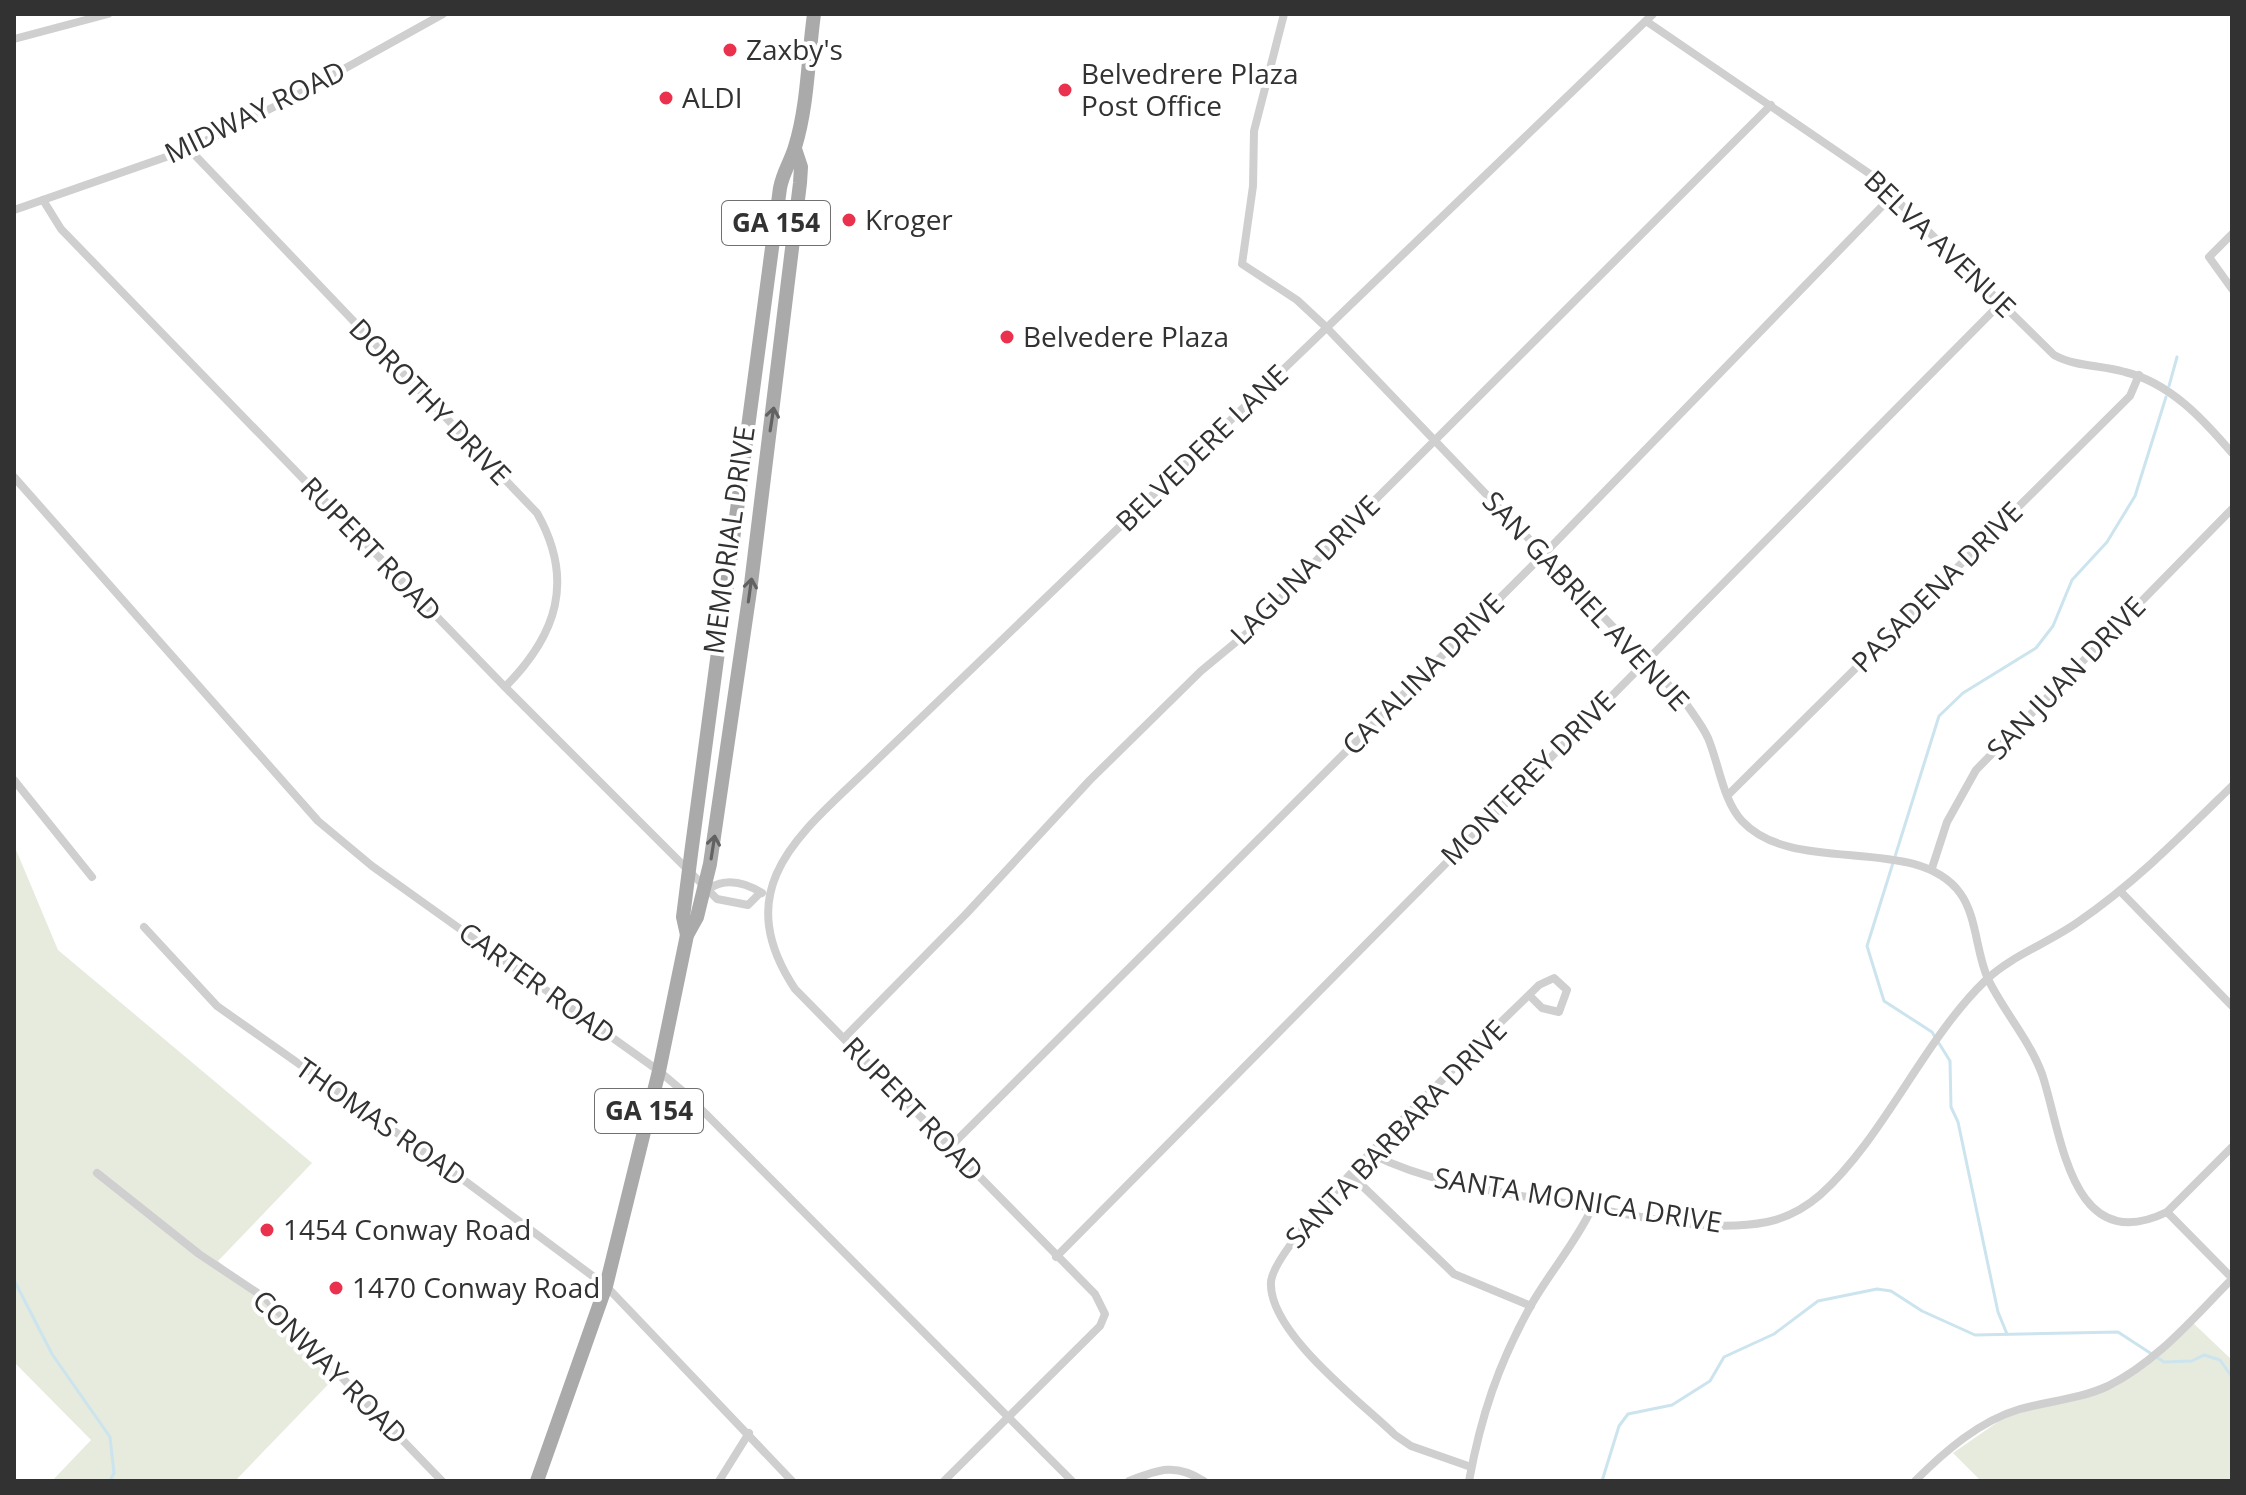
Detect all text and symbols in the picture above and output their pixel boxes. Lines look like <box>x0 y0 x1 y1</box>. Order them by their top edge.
place label: Zaxby's <box>746 30 843 68</box>
marker: Zaxby's <box>721 41 739 59</box>
street label: MIDWAY ROAD <box>158 51 351 171</box>
place label: Belvedrere Plaza Post Office <box>1081 54 1298 124</box>
place label: ALDI <box>682 78 742 116</box>
marker: Belvedrere Plaza Post Office <box>1056 81 1074 99</box>
marker: ALDI <box>657 89 675 107</box>
street label: BELVA AVENUE <box>1857 161 2025 325</box>
place label: Kroger <box>865 200 953 238</box>
road number: GA 154 <box>722 201 830 245</box>
marker: Kroger <box>840 211 858 229</box>
street label: DOROTHY DRIVE <box>341 310 520 493</box>
place label: Belvedere Plaza <box>1023 317 1229 355</box>
marker: Belvedere Plaza <box>998 328 1016 346</box>
street label: BELVEDERE LANE <box>1107 355 1296 539</box>
one-way arrow <box>766 407 781 432</box>
street label: MEMORIAL DRIVE <box>693 423 763 656</box>
street label: RUPERT ROAD <box>293 468 450 629</box>
street label: SAN GABRIEL AVENUE <box>1475 482 1699 718</box>
street label: LAGUNA DRIVE <box>1221 486 1387 652</box>
street label: PASADENA DRIVE <box>1843 493 2030 680</box>
one-way arrow <box>743 578 758 603</box>
street label: CATALINA DRIVE <box>1333 584 1512 763</box>
street label: SAN JUAN DRIVE <box>1978 587 2153 767</box>
street label: MONTEREY DRIVE <box>1432 682 1623 873</box>
one-way arrow <box>706 834 721 860</box>
street label: CARTER ROAD <box>451 912 624 1052</box>
street label: SANTA BARBARA DRIVE <box>1276 1011 1514 1256</box>
street label: RUPERT ROAD <box>835 1028 992 1189</box>
street label: THOMAS ROAD <box>289 1048 475 1194</box>
road number: GA 154 <box>595 1089 703 1133</box>
street label: SANTA MONICA DRIVE <box>1432 1158 1725 1241</box>
place label: 1454 Conway Road <box>283 1210 531 1248</box>
marker: 1454 Conway Road <box>258 1221 276 1239</box>
place label: 1470 Conway Road <box>352 1268 600 1306</box>
marker: 1470 Conway Road <box>327 1279 345 1297</box>
street label: CONWAY ROAD <box>245 1281 416 1452</box>

